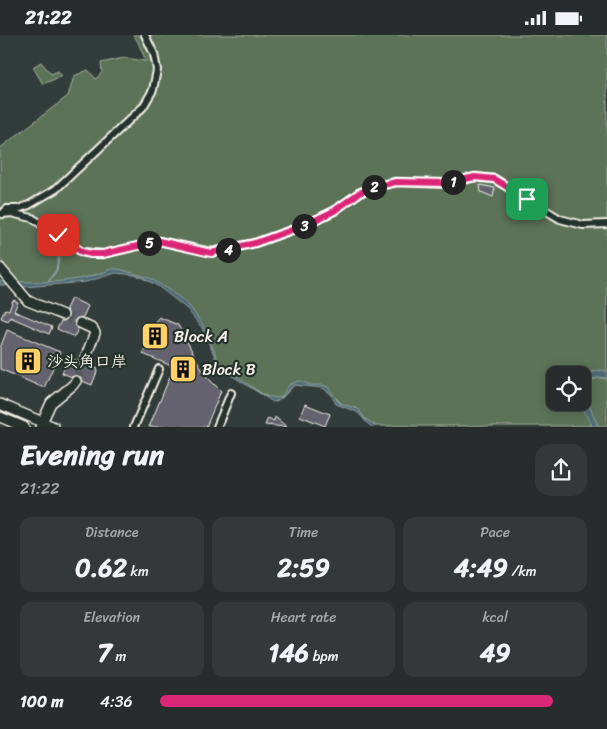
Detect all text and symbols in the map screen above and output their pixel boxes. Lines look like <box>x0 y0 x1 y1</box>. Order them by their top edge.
text: 21:22 <box>25 1 72 34</box>
pin: 1 <box>440 169 466 195</box>
text: 1 <box>450 170 457 195</box>
pin: 2 <box>362 175 386 199</box>
text: 2 <box>370 175 379 200</box>
pin <box>506 178 548 220</box>
icon: arrive <box>513 185 541 213</box>
pin: 3 <box>292 213 316 239</box>
pin <box>37 214 79 256</box>
text: 3 <box>301 214 308 239</box>
icon: check <box>44 221 72 249</box>
pin: 5 <box>136 231 162 255</box>
text: 5 <box>145 231 154 256</box>
pin: 4 <box>216 237 240 263</box>
text: 4 <box>224 238 233 263</box>
building icon: Block A <box>140 321 170 351</box>
place label: Block A <box>174 322 228 351</box>
building icon: 沙头角口岸 <box>13 346 43 376</box>
place label: 沙头角口岸 <box>47 347 127 376</box>
building icon: Block B <box>168 354 198 384</box>
place label: Block B <box>202 355 256 384</box>
map controls <box>546 366 591 411</box>
button: locate <box>546 366 591 411</box>
text: Evening run <box>20 430 164 479</box>
button: share <box>535 444 587 496</box>
text: 21:22 <box>20 474 59 503</box>
text: Distance <box>85 520 138 545</box>
text: Time <box>289 520 318 545</box>
text: Pace <box>480 520 510 545</box>
text: 0.62 <box>75 545 127 590</box>
text: 2:59 <box>277 545 330 590</box>
text: 4:49 <box>454 545 508 590</box>
text: km <box>127 559 149 584</box>
text: /km <box>508 559 537 584</box>
text: Elevation <box>83 605 140 630</box>
text: Heart rate <box>271 605 336 630</box>
text: kcal <box>482 605 508 630</box>
text: 7 <box>97 630 112 675</box>
text: 146 <box>268 630 309 675</box>
text: 49 <box>480 630 511 675</box>
text: m <box>112 644 126 669</box>
text: bpm <box>309 644 339 669</box>
text: 100 m <box>20 687 64 716</box>
text: 4:36 <box>100 687 133 716</box>

